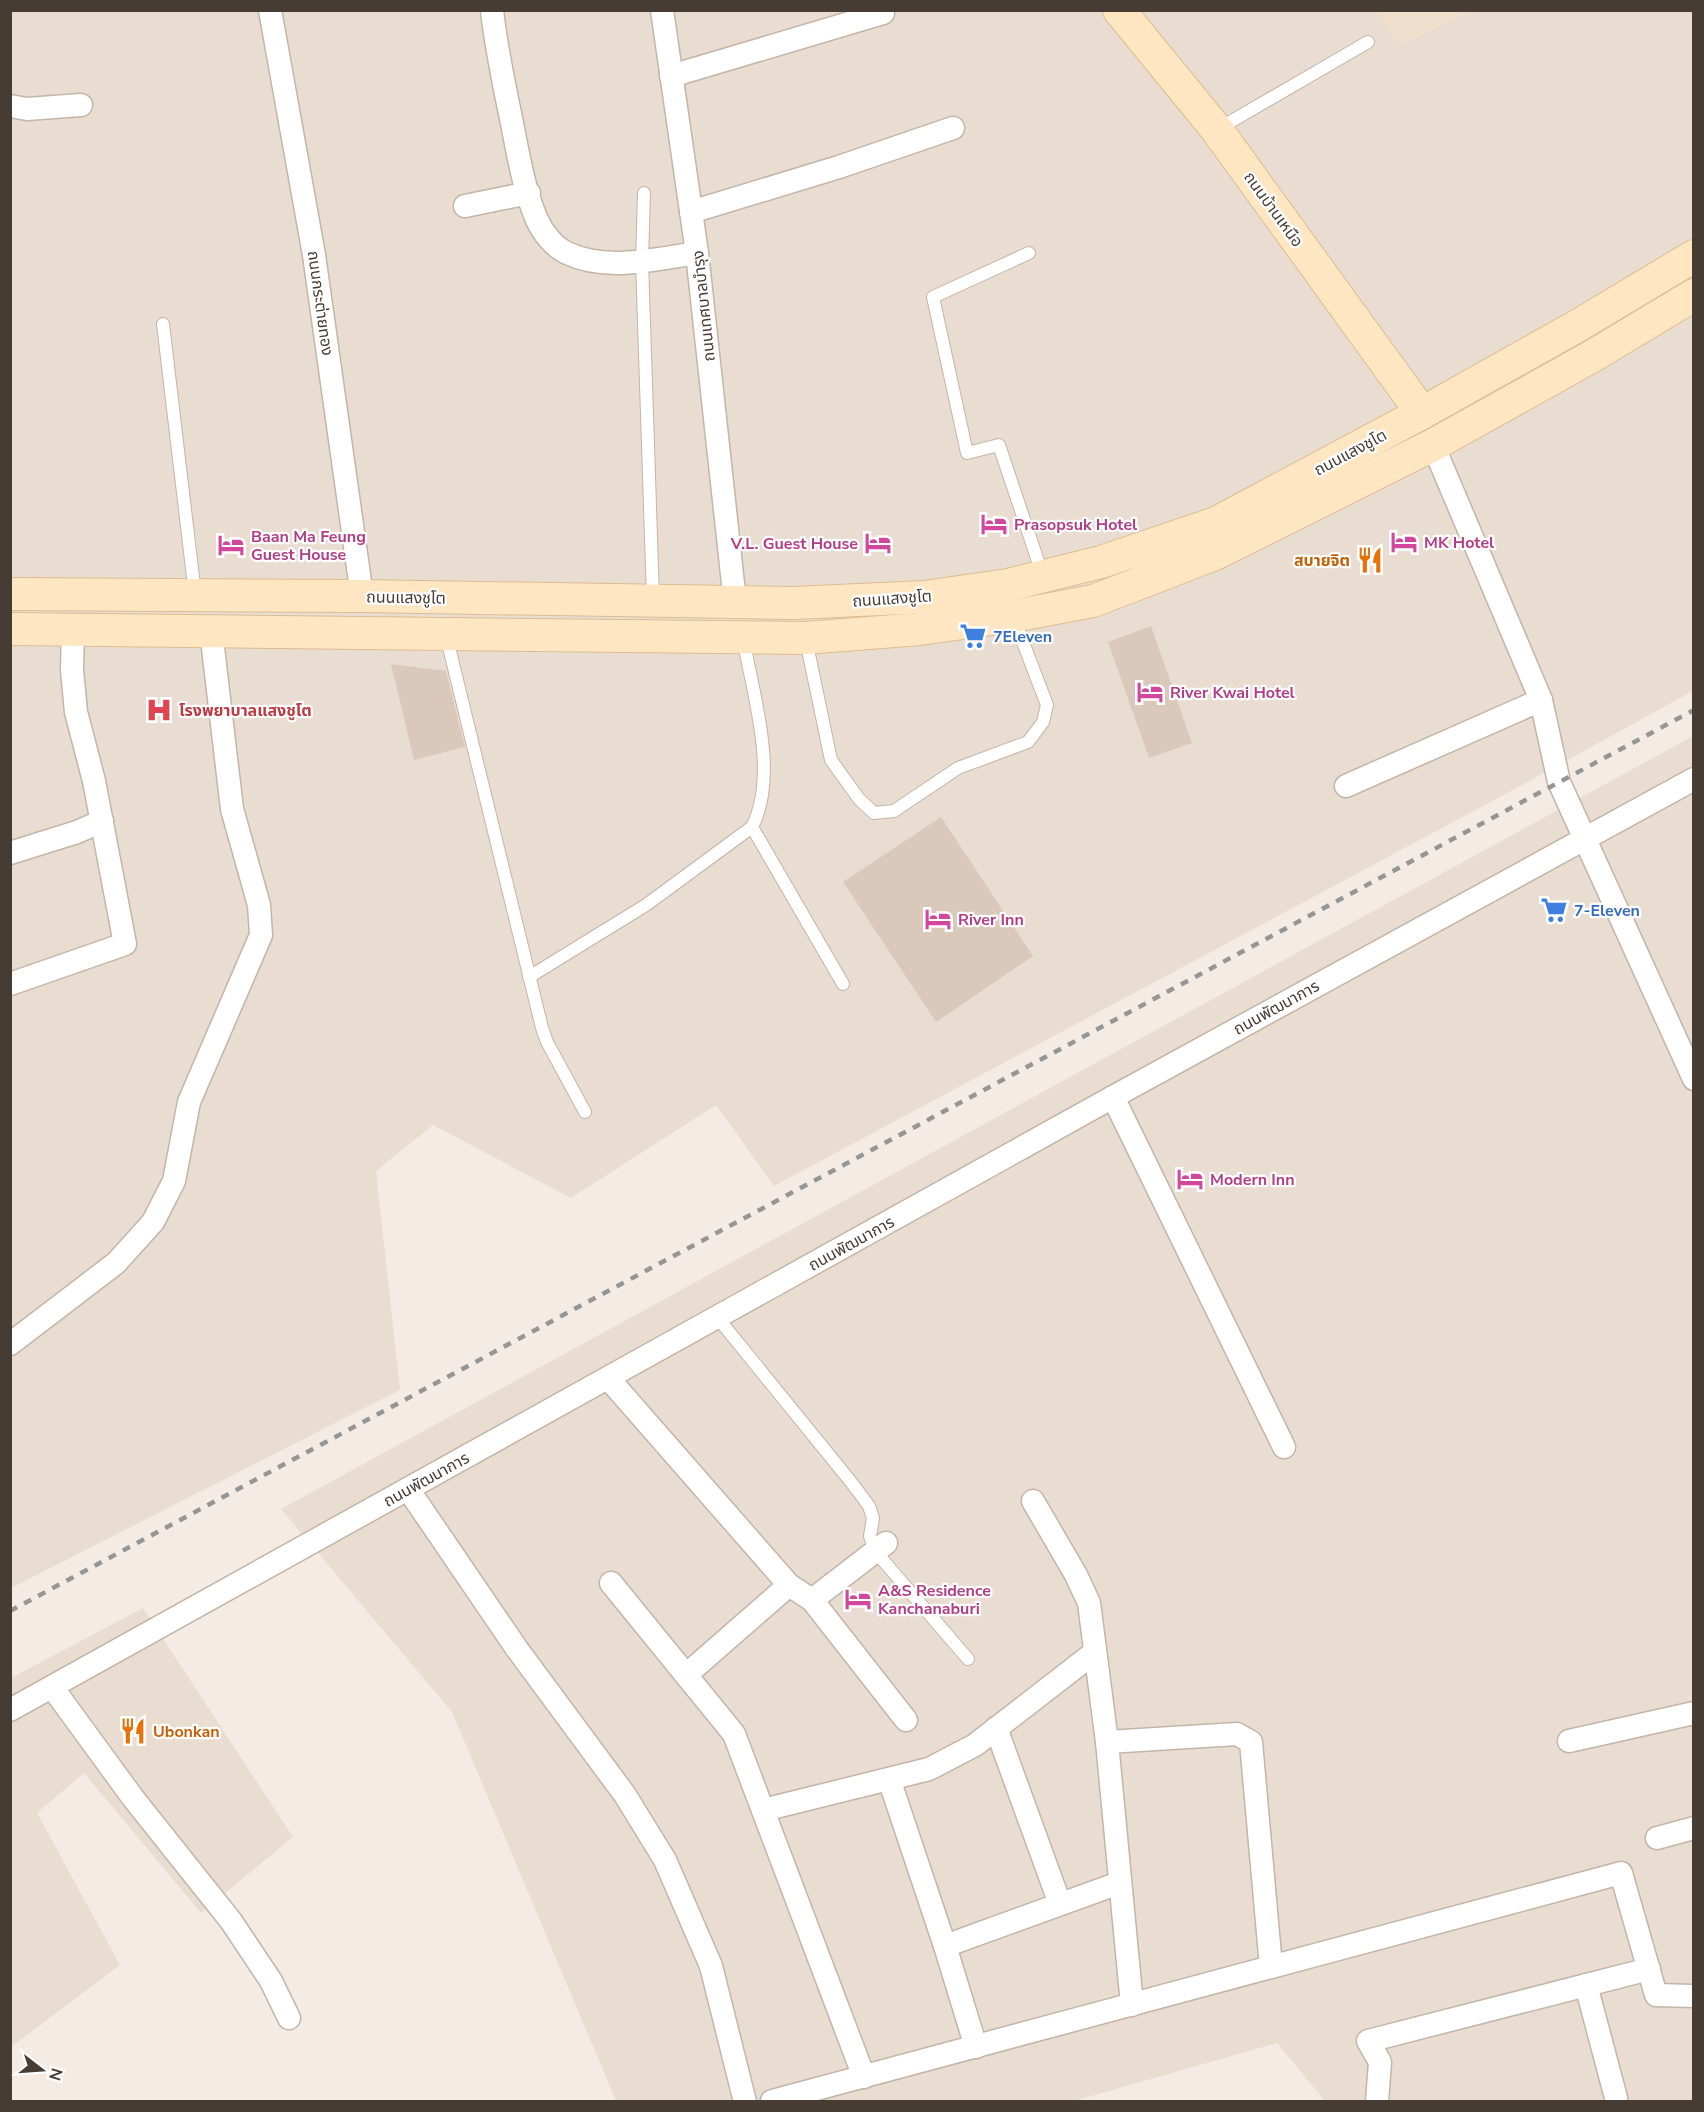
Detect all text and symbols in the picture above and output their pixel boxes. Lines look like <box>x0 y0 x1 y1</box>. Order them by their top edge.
street label: ถนนบ้านเหนือ <box>1238 167 1308 252</box>
street label: ถนนกระต่ายทอง <box>302 249 338 357</box>
street label: ถนนเทศบาลบำรุง <box>687 249 721 363</box>
street label: ถนนแสงชูโต <box>1310 424 1391 481</box>
hotel icon: Prasopsuk Hotel <box>979 509 1009 539</box>
place label: Prasopsuk Hotel <box>1014 514 1137 536</box>
place label: Baan Ma Feung Guest House <box>251 526 366 566</box>
hotel icon: MK Hotel <box>1389 527 1419 557</box>
hotel icon: V.L. Guest House <box>863 528 893 558</box>
hotel icon: Baan Ma Feung Guest House <box>216 530 246 560</box>
place label: MK Hotel <box>1424 532 1494 554</box>
place label: V.L. Guest House <box>730 533 858 555</box>
restaurant icon: สบายจิต <box>1355 545 1385 575</box>
place label: สบายจิต <box>1294 550 1350 572</box>
street label: ถนนแสงชูโต <box>852 585 933 613</box>
street label: ถนนแสงชูโต <box>366 586 446 610</box>
supermarket icon: 7Eleven <box>958 621 988 651</box>
place label: 7Eleven <box>993 626 1052 648</box>
hotel icon: River Kwai Hotel <box>1135 677 1165 707</box>
place label: River Kwai Hotel <box>1170 682 1295 704</box>
hospital icon: โรงพยาบาลแสงชูโต <box>144 695 174 725</box>
place label: โรงพยาบาลแสงชูโต <box>179 700 312 722</box>
supermarket icon: 7-Eleven <box>1539 895 1569 925</box>
place label: 7-Eleven <box>1574 900 1640 922</box>
hotel icon: River Inn <box>923 904 953 934</box>
place label: River Inn <box>958 909 1024 931</box>
street label: ถนนพัฒนาการ <box>1230 975 1324 1041</box>
hotel icon: Modern Inn <box>1175 1164 1205 1194</box>
place label: Modern Inn <box>1210 1169 1295 1191</box>
street label: ถนนพัฒนาการ <box>805 1211 899 1277</box>
street label: ถนนพัฒนาการ <box>380 1447 474 1513</box>
place label: A&S Residence Kanchanaburi <box>878 1580 991 1620</box>
hotel icon: A&S Residence Kanchanaburi <box>843 1584 873 1614</box>
restaurant icon: Ubonkan <box>118 1716 148 1746</box>
place label: Ubonkan <box>153 1721 220 1743</box>
north arrow <box>12 2040 72 2100</box>
text: N <box>43 2065 68 2083</box>

